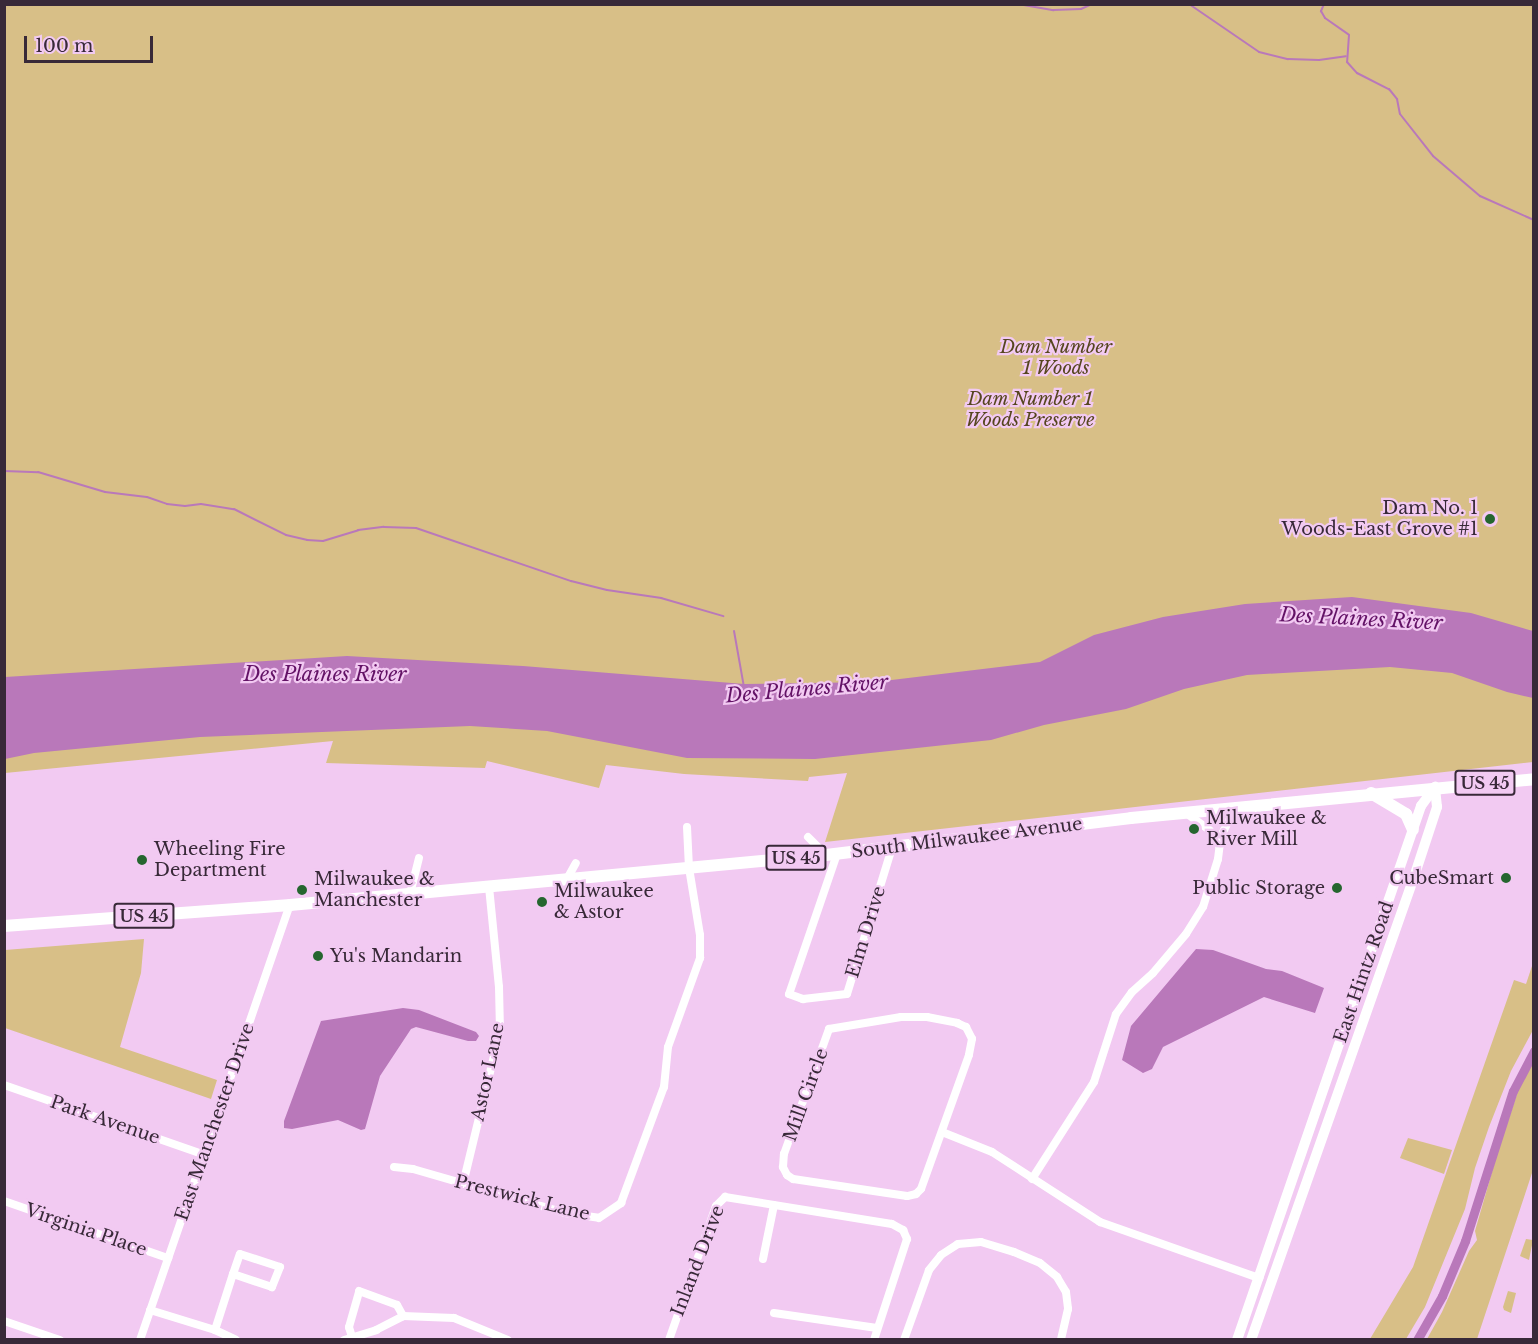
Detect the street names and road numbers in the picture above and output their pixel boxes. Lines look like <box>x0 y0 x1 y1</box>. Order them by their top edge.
road number: US 45 <box>1454 770 1516 796</box>
street label: South Milwaukee Avenue <box>850 813 1084 863</box>
road number: US 45 <box>764 845 828 871</box>
street label: Elm Drive <box>842 883 890 981</box>
street label: East Hintz Road <box>1330 898 1398 1046</box>
road number: US 45 <box>112 903 176 929</box>
street label: East Manchester Drive <box>171 1020 259 1224</box>
street label: Astor Lane <box>467 1021 509 1123</box>
street label: Mill Circle <box>779 1046 833 1144</box>
street label: Park Avenue <box>47 1091 163 1149</box>
street label: Prestwick Lane <box>452 1171 592 1225</box>
street label: Virginia Place <box>22 1199 150 1261</box>
street label: Inland Drive <box>667 1203 729 1319</box>

